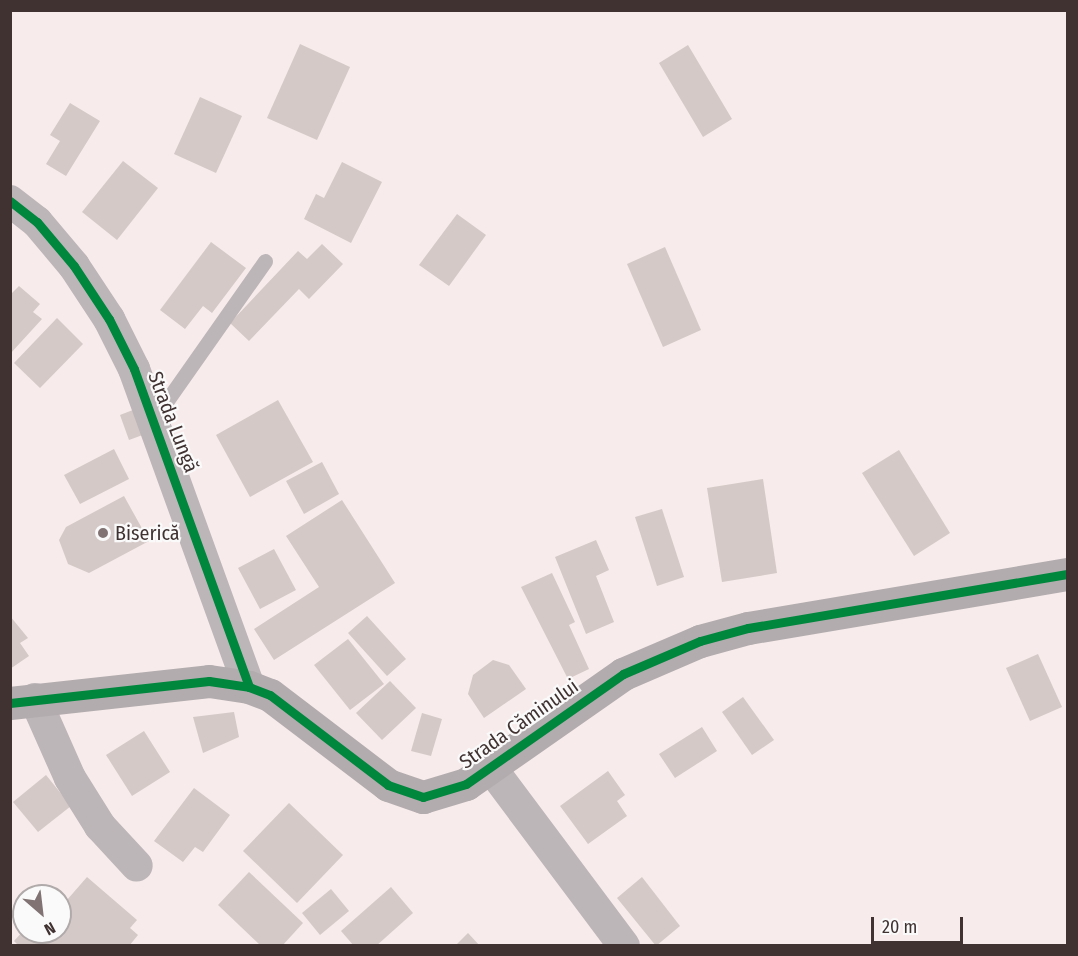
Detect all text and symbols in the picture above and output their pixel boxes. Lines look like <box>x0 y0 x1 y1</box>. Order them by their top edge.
street label: Strada Lungă <box>143 368 203 476</box>
place label: Biserică <box>115 521 180 545</box>
marker: Biserică <box>96 526 110 540</box>
street label: Strada Căminului <box>455 674 583 774</box>
north arrow <box>12 884 72 944</box>
scale bar <box>874 905 966 943</box>
text: 20 m <box>882 916 917 938</box>
text: N <box>41 918 58 939</box>

